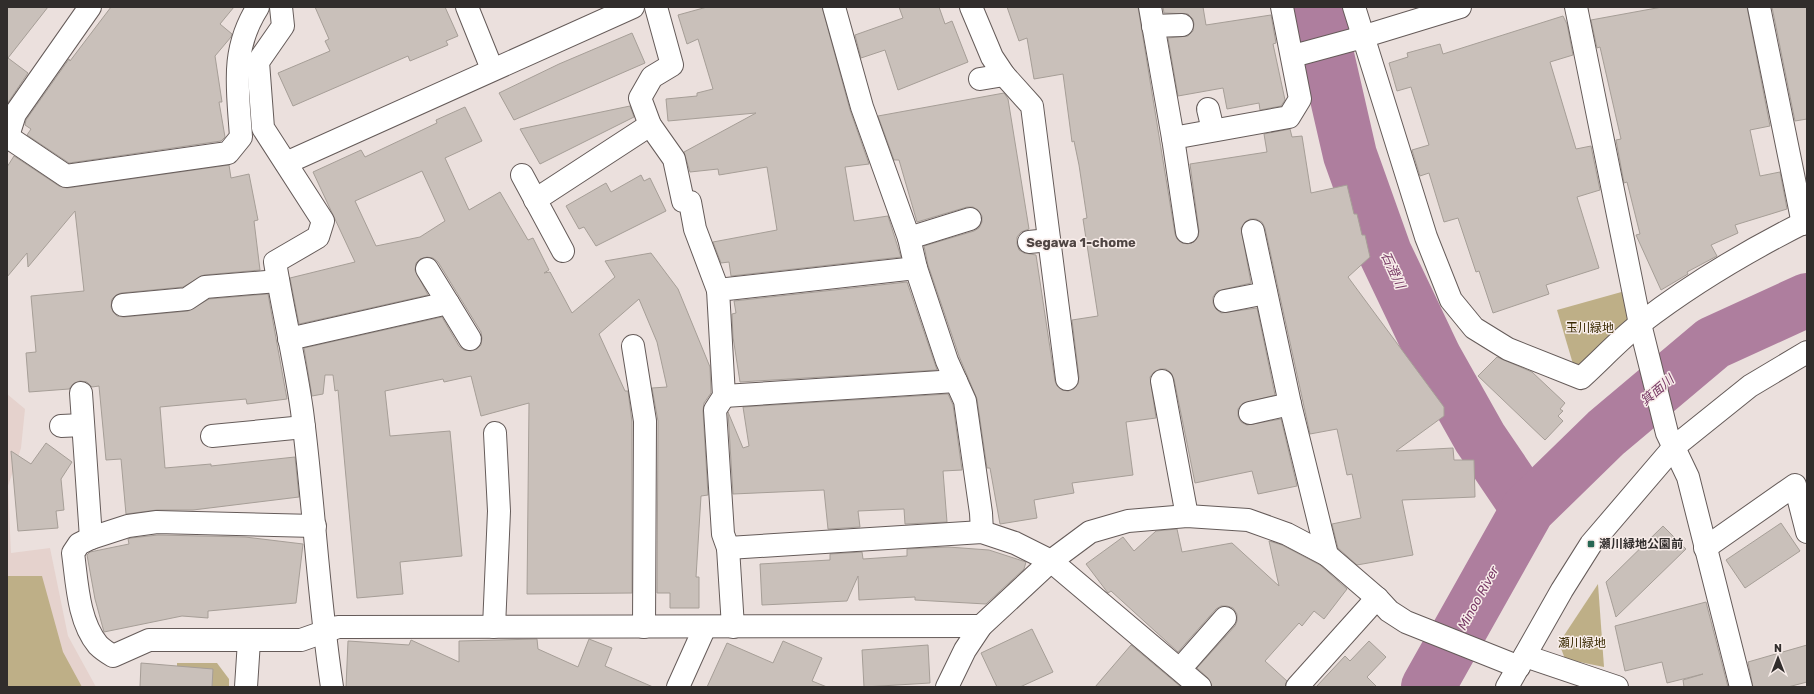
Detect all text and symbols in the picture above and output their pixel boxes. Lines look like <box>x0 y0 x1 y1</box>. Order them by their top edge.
district label: Segawa 1-chome <box>1026 235 1136 250</box>
water label: 石澄川 <box>1378 249 1409 293</box>
park label: 玉川緑地 <box>1566 321 1614 335</box>
water label: 箕面川 <box>1637 370 1678 408</box>
place label: 瀬川緑地公園前 <box>1599 537 1683 551</box>
marker: 瀬川緑地公園前 <box>1586 539 1596 549</box>
water label: Minoo River <box>1454 563 1502 632</box>
park label: 瀬川緑地 <box>1558 636 1606 650</box>
north arrow <box>1758 638 1798 678</box>
text: N <box>1774 642 1782 655</box>

